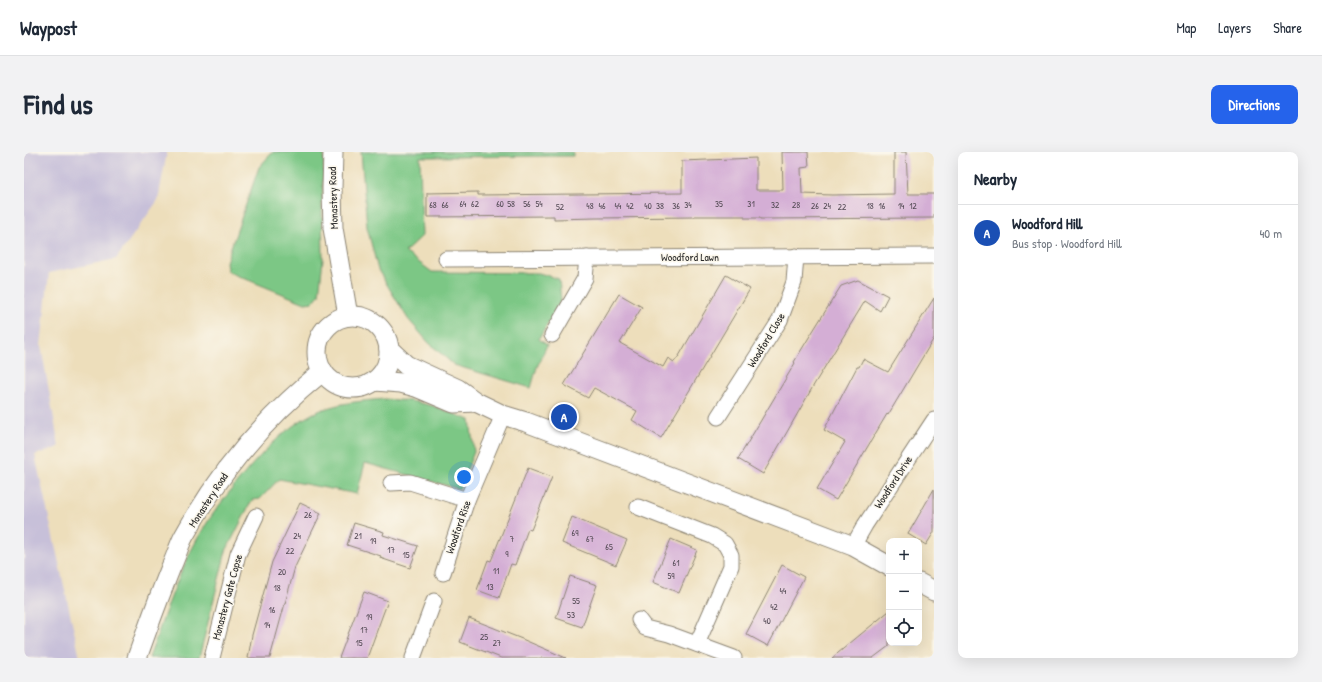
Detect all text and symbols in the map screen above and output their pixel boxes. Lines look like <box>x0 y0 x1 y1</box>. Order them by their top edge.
text: Waypost <box>20 15 77 41</box>
text: Map <box>1176 18 1196 37</box>
text: Layers <box>1218 18 1251 37</box>
text: Share <box>1273 18 1302 37</box>
text: Find us <box>24 85 93 123</box>
button: Directions <box>1211 85 1298 124</box>
street label: Monastery Road <box>325 166 341 229</box>
text: Nearby <box>974 167 1017 190</box>
house number: 64 <box>460 198 467 210</box>
house number: 62 <box>471 198 480 210</box>
house number: 60 <box>496 198 504 210</box>
house number: 58 <box>507 198 515 210</box>
house number: 56 <box>523 198 531 210</box>
house number: 54 <box>535 198 543 210</box>
house number: 35 <box>715 198 723 210</box>
house number: 31 <box>747 198 755 210</box>
house number: 68 <box>429 199 437 211</box>
house number: 66 <box>441 199 449 211</box>
house number: 34 <box>684 199 692 211</box>
house number: 32 <box>771 199 780 211</box>
house number: 28 <box>792 199 800 211</box>
house number: 48 <box>586 200 594 212</box>
house number: 46 <box>599 200 606 212</box>
house number: 44 <box>615 200 622 212</box>
house number: 42 <box>626 200 635 212</box>
house number: 40 <box>644 200 652 212</box>
house number: 38 <box>656 200 664 212</box>
house number: 36 <box>672 200 680 212</box>
house number: 26 <box>811 200 819 212</box>
house number: 24 <box>823 200 831 212</box>
house number: 18 <box>866 200 874 212</box>
house number: 16 <box>879 200 886 212</box>
house number: 14 <box>898 200 905 212</box>
house number: 12 <box>909 200 918 212</box>
house number: 52 <box>556 201 565 213</box>
house number: 22 <box>838 201 847 213</box>
text: Woodford Hill <box>1012 213 1083 234</box>
text: A <box>984 224 990 242</box>
text: 40 m <box>1259 224 1282 242</box>
text: Bus stop · Woodford Hill <box>1012 234 1122 252</box>
street label: Woodford Lawn <box>661 250 719 264</box>
street label: Woodford Close <box>744 310 788 370</box>
pin: A <box>551 402 577 432</box>
street label: Woodford Drive <box>871 452 916 511</box>
your location <box>454 467 474 487</box>
street label: Monastery Road <box>185 470 231 530</box>
street label: Woodford Rise <box>442 498 474 555</box>
house number: 26 <box>304 509 312 521</box>
house number: 69 <box>572 527 579 539</box>
house number: 24 <box>293 530 301 542</box>
house number: 21 <box>354 530 362 542</box>
house number: 7 <box>510 533 515 545</box>
house number: 67 <box>586 533 595 545</box>
house number: 19 <box>370 535 377 547</box>
map controls <box>886 538 922 646</box>
button: + <box>886 538 922 574</box>
house number: 65 <box>605 541 613 553</box>
house number: 17 <box>387 544 395 556</box>
house number: 22 <box>286 545 295 557</box>
house number: 9 <box>505 548 509 560</box>
house number: 15 <box>402 549 410 561</box>
street label: Monastery Gate Copse <box>209 552 245 641</box>
house number: 61 <box>673 557 679 569</box>
house number: 11 <box>493 565 499 577</box>
house number: 20 <box>278 566 286 578</box>
house number: 59 <box>667 570 675 582</box>
button: − <box>886 574 922 610</box>
house number: 13 <box>486 581 494 593</box>
house number: 18 <box>273 582 281 594</box>
house number: 44 <box>780 585 787 597</box>
house number: 55 <box>572 595 580 607</box>
house number: 42 <box>770 601 779 613</box>
house number: 16 <box>269 604 276 616</box>
house number: 53 <box>567 609 575 621</box>
button: locate <box>886 610 922 646</box>
house number: 19 <box>366 611 373 623</box>
house number: 40 <box>763 615 771 627</box>
house number: 14 <box>264 619 271 631</box>
house number: 17 <box>360 624 368 636</box>
house number: 25 <box>480 631 488 643</box>
house number: 15 <box>355 637 363 649</box>
house number: 27 <box>493 637 502 649</box>

